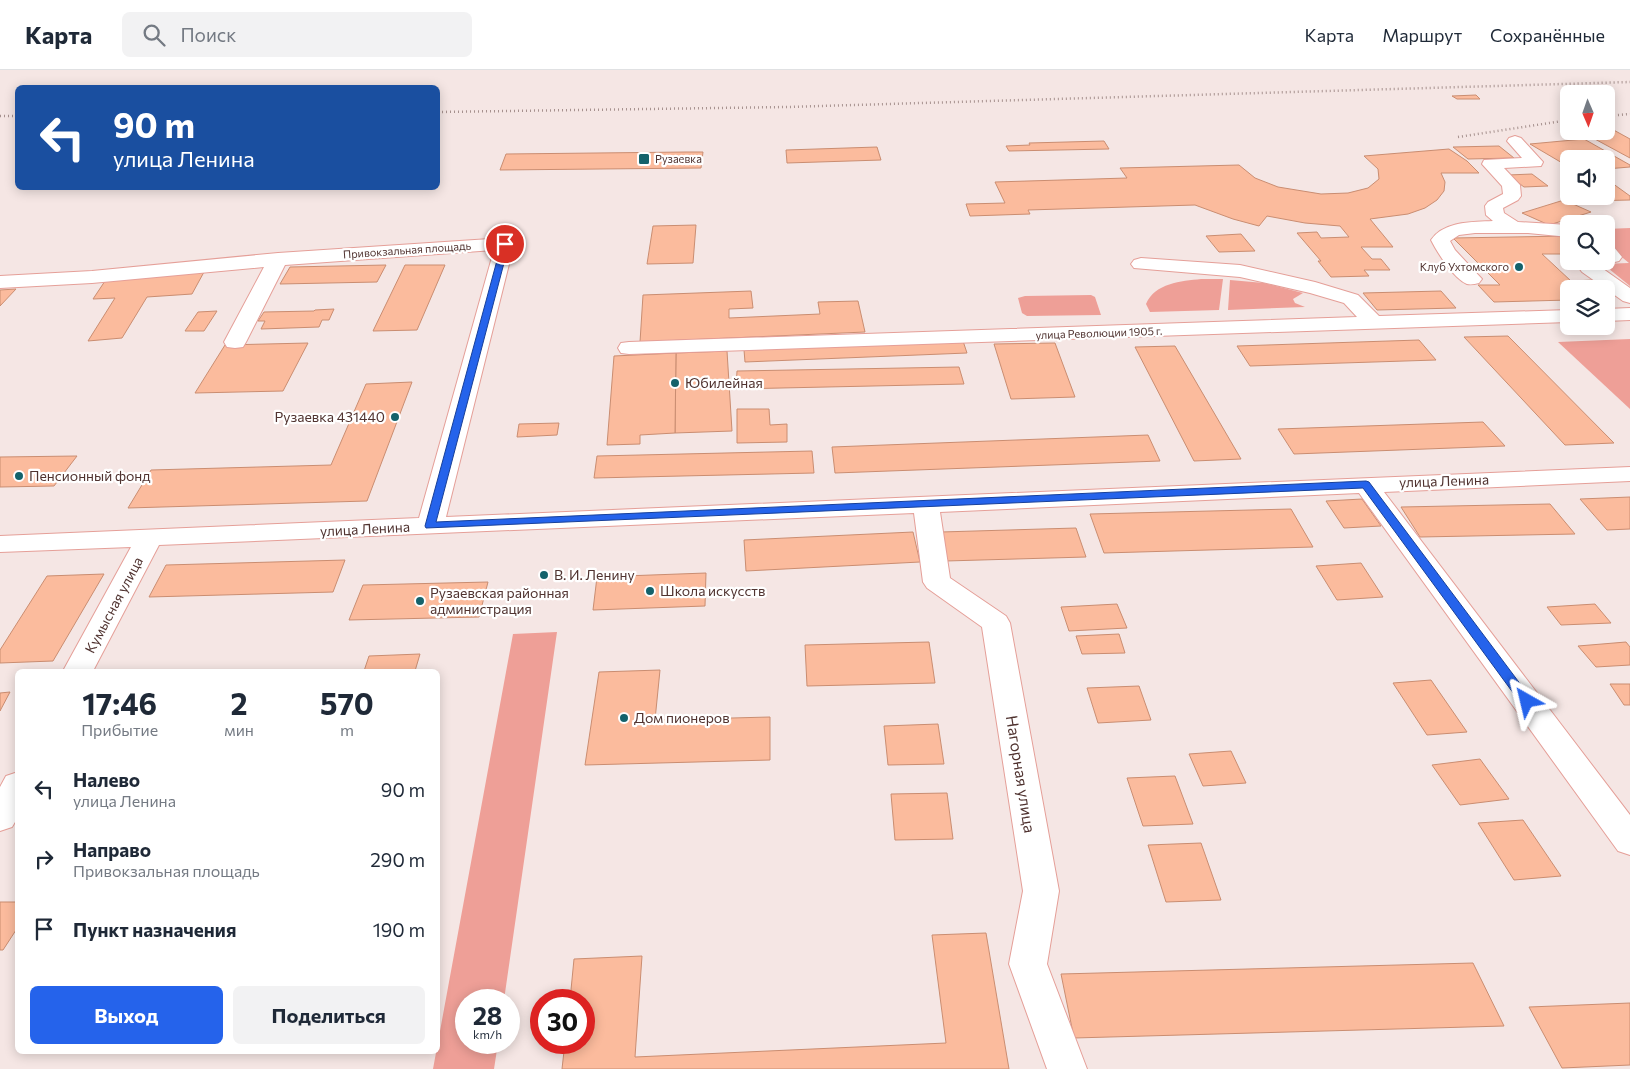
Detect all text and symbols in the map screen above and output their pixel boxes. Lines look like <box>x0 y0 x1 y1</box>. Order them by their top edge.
search box <box>122 12 472 57</box>
text: Карта <box>25 20 92 49</box>
icon: search <box>140 21 168 49</box>
text: Поиск <box>180 23 236 46</box>
text: Карта <box>1305 24 1354 46</box>
text: Маршрут <box>1382 24 1462 46</box>
text: Сохранённые <box>1490 24 1605 46</box>
north arrow <box>1560 85 1615 140</box>
map controls <box>1560 85 1615 335</box>
text: 90 m <box>113 102 195 145</box>
icon: left <box>30 105 95 170</box>
text: улица Ленина <box>113 145 255 172</box>
button: sound <box>1560 150 1615 205</box>
marker: Рузаевка <box>637 152 651 166</box>
place label: Рузаевка <box>655 152 702 165</box>
button: search <box>1560 215 1615 270</box>
pin <box>484 223 526 265</box>
icon: arrive <box>491 230 519 258</box>
street label: Привокзальная площадь <box>342 239 472 260</box>
place label: Клуб Ухтомского <box>1420 260 1509 273</box>
marker: Клуб Ухтомского <box>1513 261 1525 273</box>
button: layers <box>1560 280 1615 335</box>
street label: улица Революции 1905 г. <box>1035 324 1163 341</box>
place label: Юбилейная <box>685 374 763 391</box>
marker: Юбилейная <box>669 377 681 389</box>
place label: Рузаевка 431440 <box>274 408 385 425</box>
marker: Рузаевка 431440 <box>389 411 401 423</box>
place label: Пенсионный фонд <box>29 467 151 484</box>
marker: Пенсионный фонд <box>13 470 25 482</box>
street label: улица Ленина <box>1399 470 1489 491</box>
street label: улица Ленина <box>320 518 410 539</box>
street label: Кумысная улица <box>81 554 146 656</box>
place label: В. И. Ленину <box>554 566 635 583</box>
marker: В. И. Ленину <box>538 569 550 581</box>
place label: Школа искусств <box>660 582 765 599</box>
place label: Рузаевская районная администрация <box>430 584 569 617</box>
marker: Школа искусств <box>644 585 656 597</box>
marker: Рузаевская районная администрация <box>414 595 426 607</box>
position arrow <box>1500 674 1552 726</box>
text: 17:46 <box>82 684 157 721</box>
text: 2 <box>231 684 248 721</box>
text: 570 <box>320 684 374 721</box>
place label: Дом пионеров <box>634 709 730 726</box>
marker: Дом пионеров <box>618 712 630 724</box>
street label: Нагорная улица <box>1003 714 1040 834</box>
text: Прибытие <box>81 720 158 739</box>
text: мин <box>224 720 254 739</box>
text: m <box>340 720 354 739</box>
text: Налево <box>73 768 140 791</box>
icon: left <box>30 775 58 803</box>
text: 90 m <box>381 778 425 801</box>
text: улица Ленина <box>73 791 176 810</box>
text: Направо <box>73 838 151 861</box>
icon: right <box>30 845 58 873</box>
text: 290 m <box>370 848 425 871</box>
text: Привокзальная площадь <box>73 861 260 880</box>
icon: arrive <box>30 915 58 943</box>
text: Пункт назначения <box>73 918 236 941</box>
text: 190 m <box>373 918 425 941</box>
button: Выход <box>30 986 223 1044</box>
button: Поделиться <box>233 986 425 1044</box>
speed limit sign: 30 <box>530 989 595 1054</box>
text: 28 <box>473 1000 502 1030</box>
text: km/h <box>473 1027 502 1041</box>

